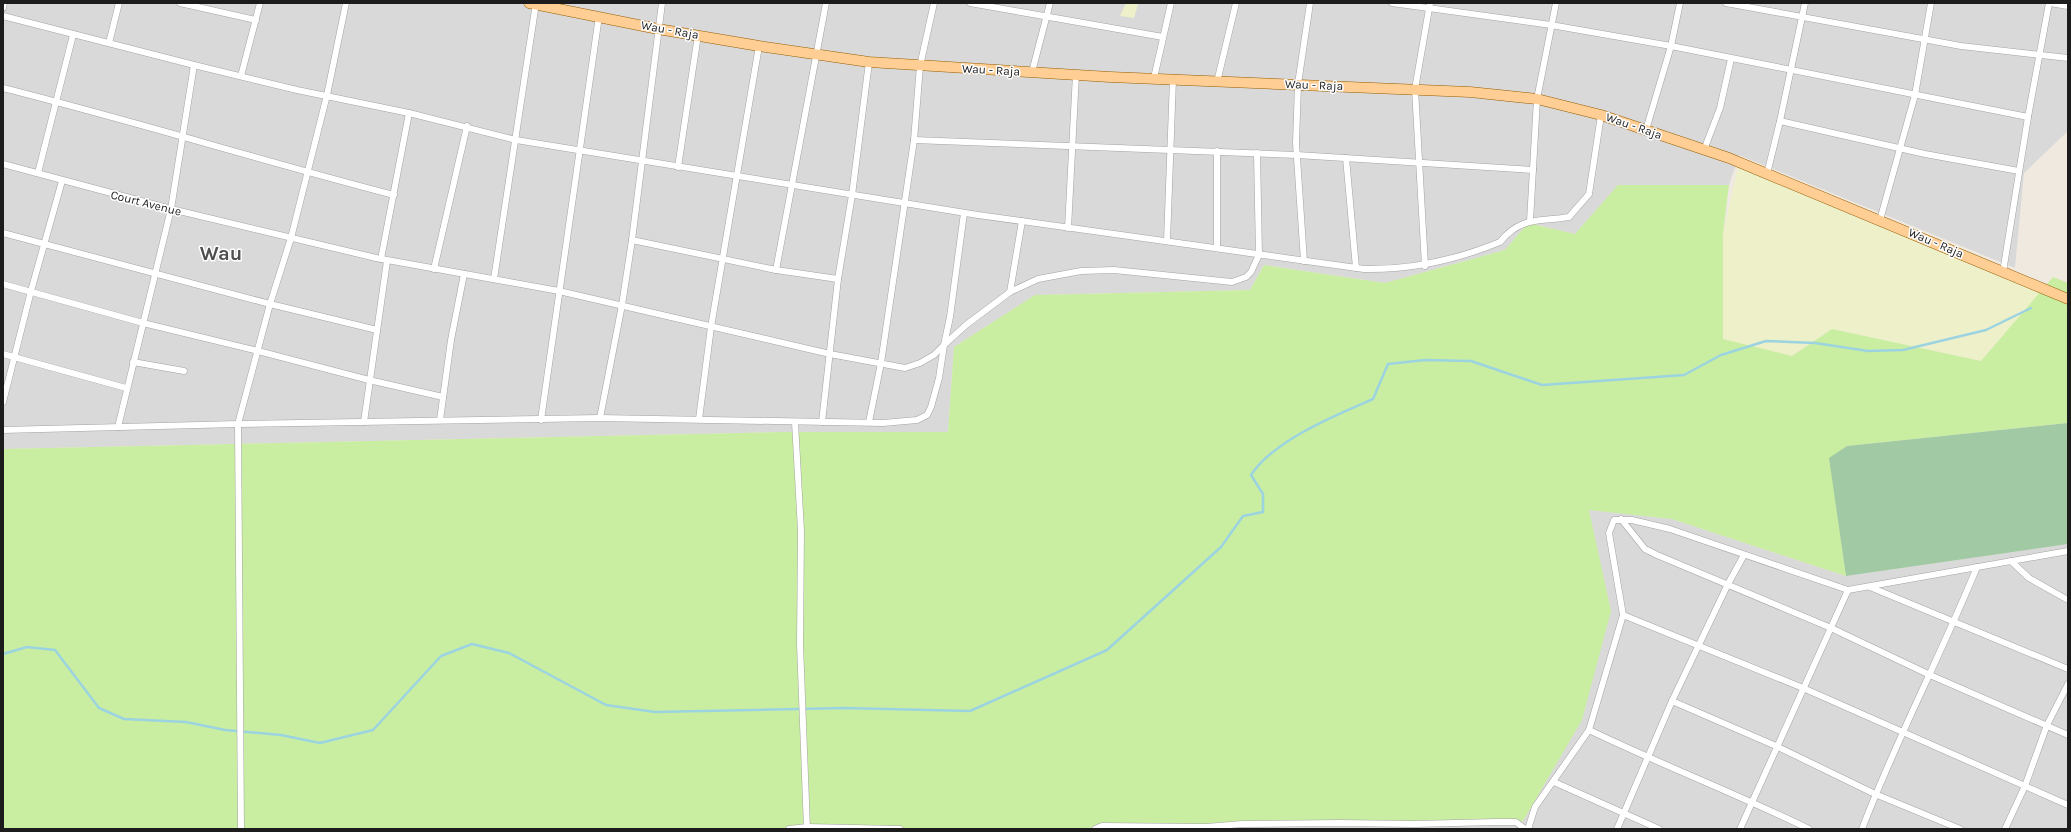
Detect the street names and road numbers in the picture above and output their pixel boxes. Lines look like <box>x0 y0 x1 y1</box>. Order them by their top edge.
street label: Wau - Raja <box>640 18 700 42</box>
street label: Wau - Raja <box>961 61 1021 79</box>
street label: Wau - Raja <box>1285 77 1343 93</box>
street label: Wau - Raja <box>1604 110 1664 142</box>
street label: Court Avenue <box>109 187 183 219</box>
street label: Wau - Raja <box>1906 225 1966 261</box>

